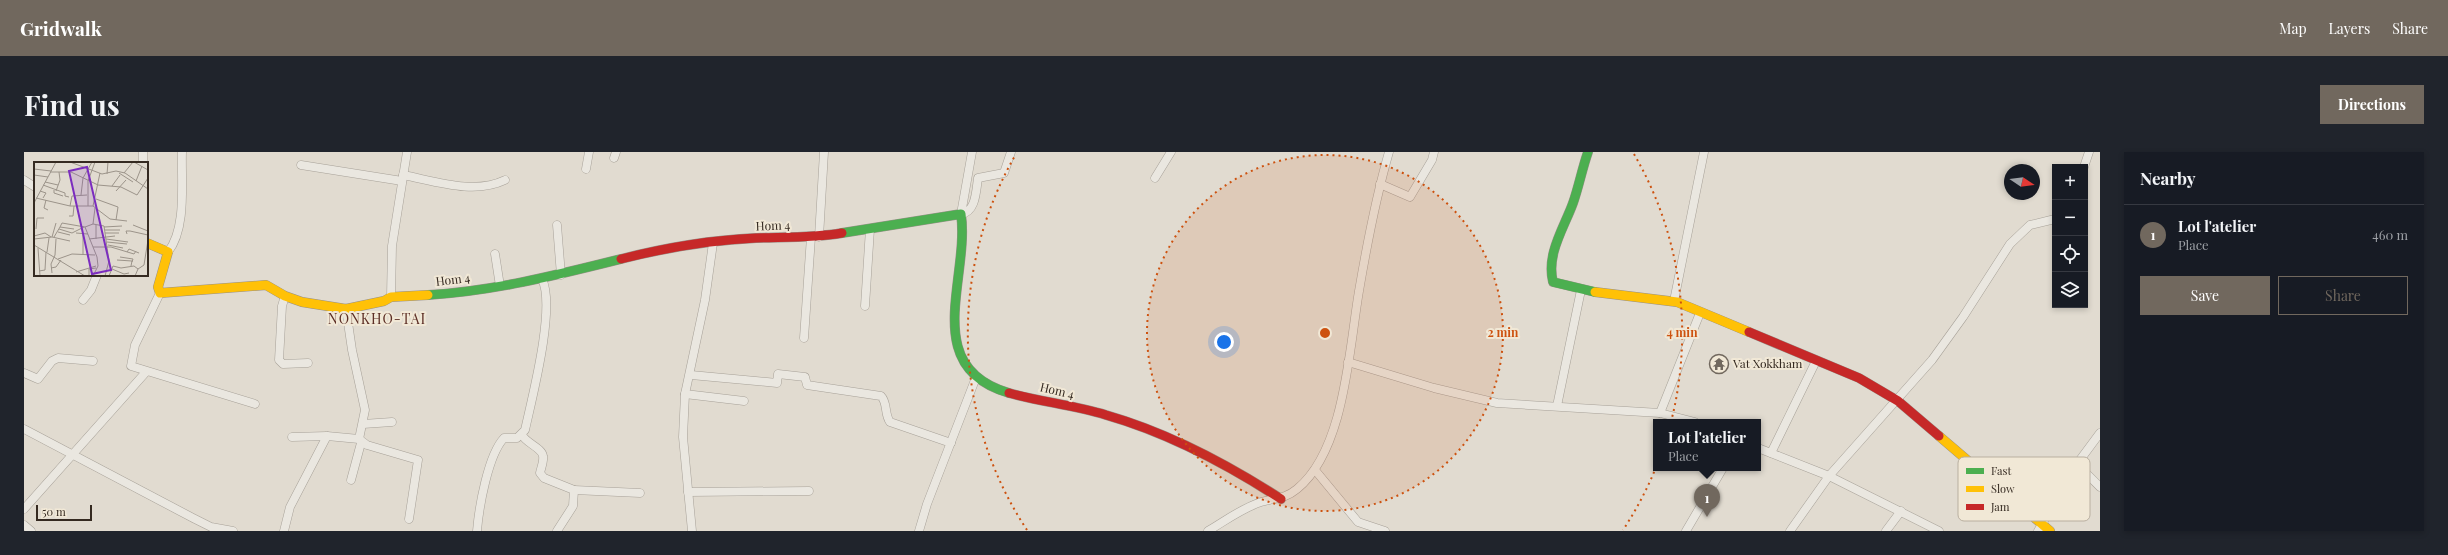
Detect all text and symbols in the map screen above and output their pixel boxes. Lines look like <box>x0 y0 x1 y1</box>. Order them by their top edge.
text: Gridwalk <box>20 15 102 41</box>
text: Map <box>2279 19 2307 38</box>
text: Layers <box>2329 19 2370 38</box>
text: Share <box>2392 19 2428 38</box>
button: Directions <box>2320 85 2424 124</box>
text: Find us <box>24 86 120 123</box>
inset map <box>34 162 148 276</box>
north arrow <box>2004 164 2040 200</box>
map controls <box>2052 164 2088 308</box>
button: + <box>2052 164 2088 200</box>
text: Nearby <box>2140 167 2195 189</box>
button: − <box>2052 200 2088 236</box>
street label: Hom 4 <box>755 216 791 234</box>
text: Lot l'atelier <box>2178 216 2256 236</box>
text: 1 <box>2151 226 2155 243</box>
text: 460 m <box>2372 226 2408 243</box>
button: locate <box>2052 236 2088 272</box>
text: Place <box>2178 236 2209 253</box>
street label: Hom 4 <box>435 269 471 289</box>
button: layers <box>2052 272 2088 308</box>
button: Save <box>2140 276 2270 315</box>
button: Share <box>2278 276 2408 315</box>
district label: NONKHO-TAI <box>328 309 426 328</box>
text: 2 min <box>1488 324 1519 340</box>
text: 4 min <box>1666 324 1698 340</box>
centre of rings <box>1318 326 1332 340</box>
your location <box>1214 332 1234 352</box>
temple icon: Vat Xokkham <box>1708 353 1730 375</box>
place label: Vat Xokkham <box>1732 355 1803 371</box>
street label: Hom 4 <box>1038 378 1076 402</box>
popup <box>1653 419 1761 471</box>
text: Lot l'atelier <box>1668 427 1746 447</box>
text: Place <box>1668 447 1699 464</box>
legend <box>1958 457 2090 521</box>
text: Fast <box>1991 463 2011 478</box>
text: Slow <box>1991 481 2015 496</box>
pin: 1 <box>1694 484 1720 517</box>
text: Jam <box>1990 499 2010 514</box>
scale bar <box>36 503 92 522</box>
text: 50 m <box>42 504 66 519</box>

